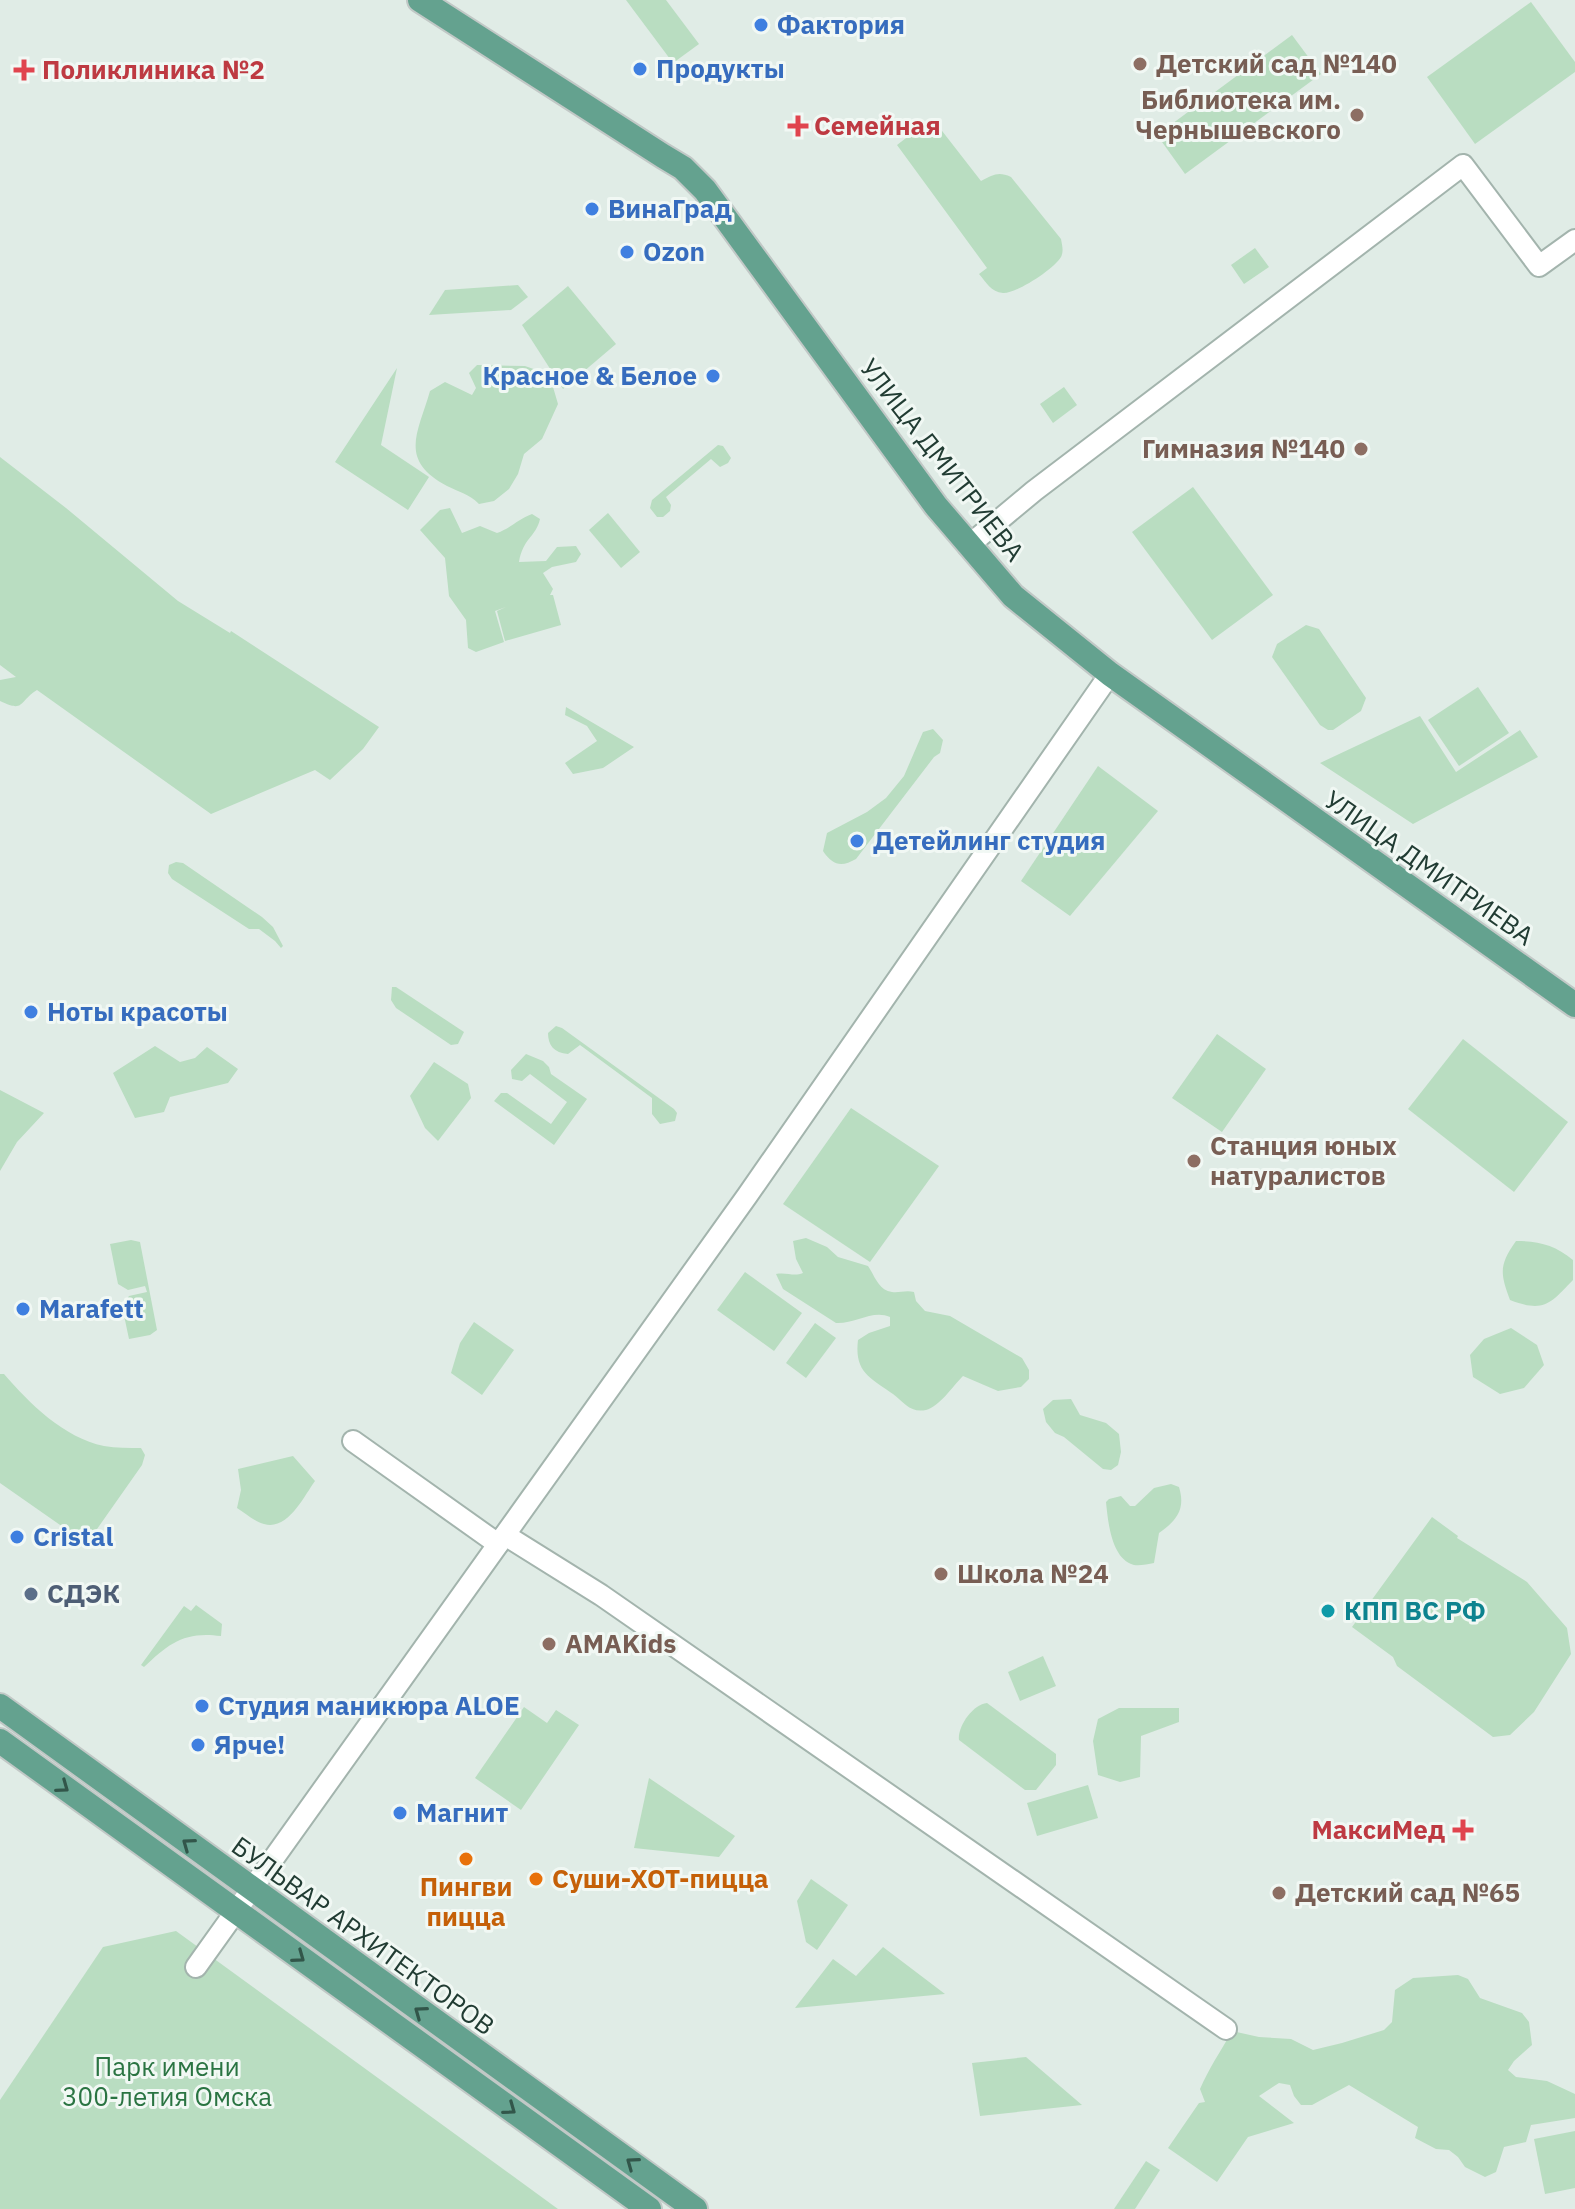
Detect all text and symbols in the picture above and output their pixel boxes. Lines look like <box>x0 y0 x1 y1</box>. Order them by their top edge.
place label: Фактория <box>777 7 905 41</box>
marker: Фактория <box>752 16 770 34</box>
place label: Детский сад №140 <box>1156 46 1397 80</box>
place label: Продукты <box>656 51 785 85</box>
place label: Поликлиника №2 <box>42 52 265 86</box>
marker: Детский сад №140 <box>1131 55 1149 73</box>
marker: Поликлиника №2 <box>13 59 35 81</box>
marker: Продукты <box>631 60 649 78</box>
place label: Библиотека им. Чернышевского <box>1135 82 1341 146</box>
marker: Библиотека им. Чернышевского <box>1348 106 1366 124</box>
place label: Семейная <box>814 108 941 142</box>
marker: Семейная <box>789 117 807 135</box>
place label: ВинаГрад <box>608 191 732 225</box>
marker: ВинаГрад <box>583 200 601 218</box>
place label: Ozon <box>643 234 705 268</box>
marker: Ozon <box>618 243 636 261</box>
street label: УЛИЦА ДМИТРИЕВА <box>853 351 1033 568</box>
place label: Красное & Белое <box>483 358 697 392</box>
marker: Красное & Белое <box>704 367 722 385</box>
place label: Гимназия №140 <box>1142 431 1345 465</box>
marker: Гимназия №140 <box>1352 440 1370 458</box>
street label: УЛИЦА ДМИТРИЕВА <box>1318 782 1541 952</box>
place label: Детейлинг студия <box>873 823 1105 857</box>
marker: Детейлинг студия <box>848 832 866 850</box>
place label: Ноты красоты <box>47 994 228 1028</box>
marker: Ноты красоты <box>22 1003 40 1021</box>
place label: Станция юных натуралистов <box>1210 1128 1397 1192</box>
marker: Станция юных натуралистов <box>1185 1152 1203 1170</box>
place label: Marafett <box>39 1291 144 1325</box>
marker: Marafett <box>14 1300 32 1318</box>
place label: Cristal <box>33 1519 114 1553</box>
marker: Cristal <box>8 1528 26 1546</box>
place label: Школа №24 <box>957 1556 1109 1590</box>
marker: Школа №24 <box>932 1565 950 1583</box>
place label: СДЭК <box>47 1576 120 1610</box>
marker: СДЭК <box>22 1585 40 1603</box>
place label: КПП ВС РФ <box>1344 1593 1486 1627</box>
marker: КПП ВС РФ <box>1319 1602 1337 1620</box>
place label: AMAKids <box>565 1626 676 1660</box>
marker: AMAKids <box>540 1635 558 1653</box>
place label: Студия маникюра ALOE <box>218 1688 520 1722</box>
marker: Студия маникюра ALOE <box>193 1697 211 1715</box>
place label: Ярче! <box>214 1727 285 1761</box>
marker: Ярче! <box>189 1736 207 1754</box>
one-way arrow <box>55 1777 69 1792</box>
place label: Магнит <box>416 1795 508 1829</box>
marker: Магнит <box>391 1804 409 1822</box>
place label: МаксиМед <box>1311 1812 1445 1846</box>
marker: МаксиМед <box>1452 1819 1474 1841</box>
street label: БУЛЬВАР АРХИТЕКТОРОВ <box>225 1828 502 2042</box>
one-way arrow <box>182 1839 197 1854</box>
marker: Пингви пицца <box>457 1850 475 1868</box>
place label: Суши-ХОТ-пицца <box>552 1861 769 1895</box>
place label: Пингви пицца <box>420 1869 512 1933</box>
marker: Суши-ХОТ-пицца <box>527 1870 545 1888</box>
place label: Детский сад №65 <box>1295 1875 1520 1909</box>
marker: Детский сад №65 <box>1270 1884 1288 1902</box>
one-way arrow <box>291 1947 305 1962</box>
one-way arrow <box>415 2007 429 2022</box>
park label: Парк имени 300-летия Омска <box>62 2049 272 2113</box>
one-way arrow <box>501 2099 516 2114</box>
one-way arrow <box>626 2159 640 2173</box>

